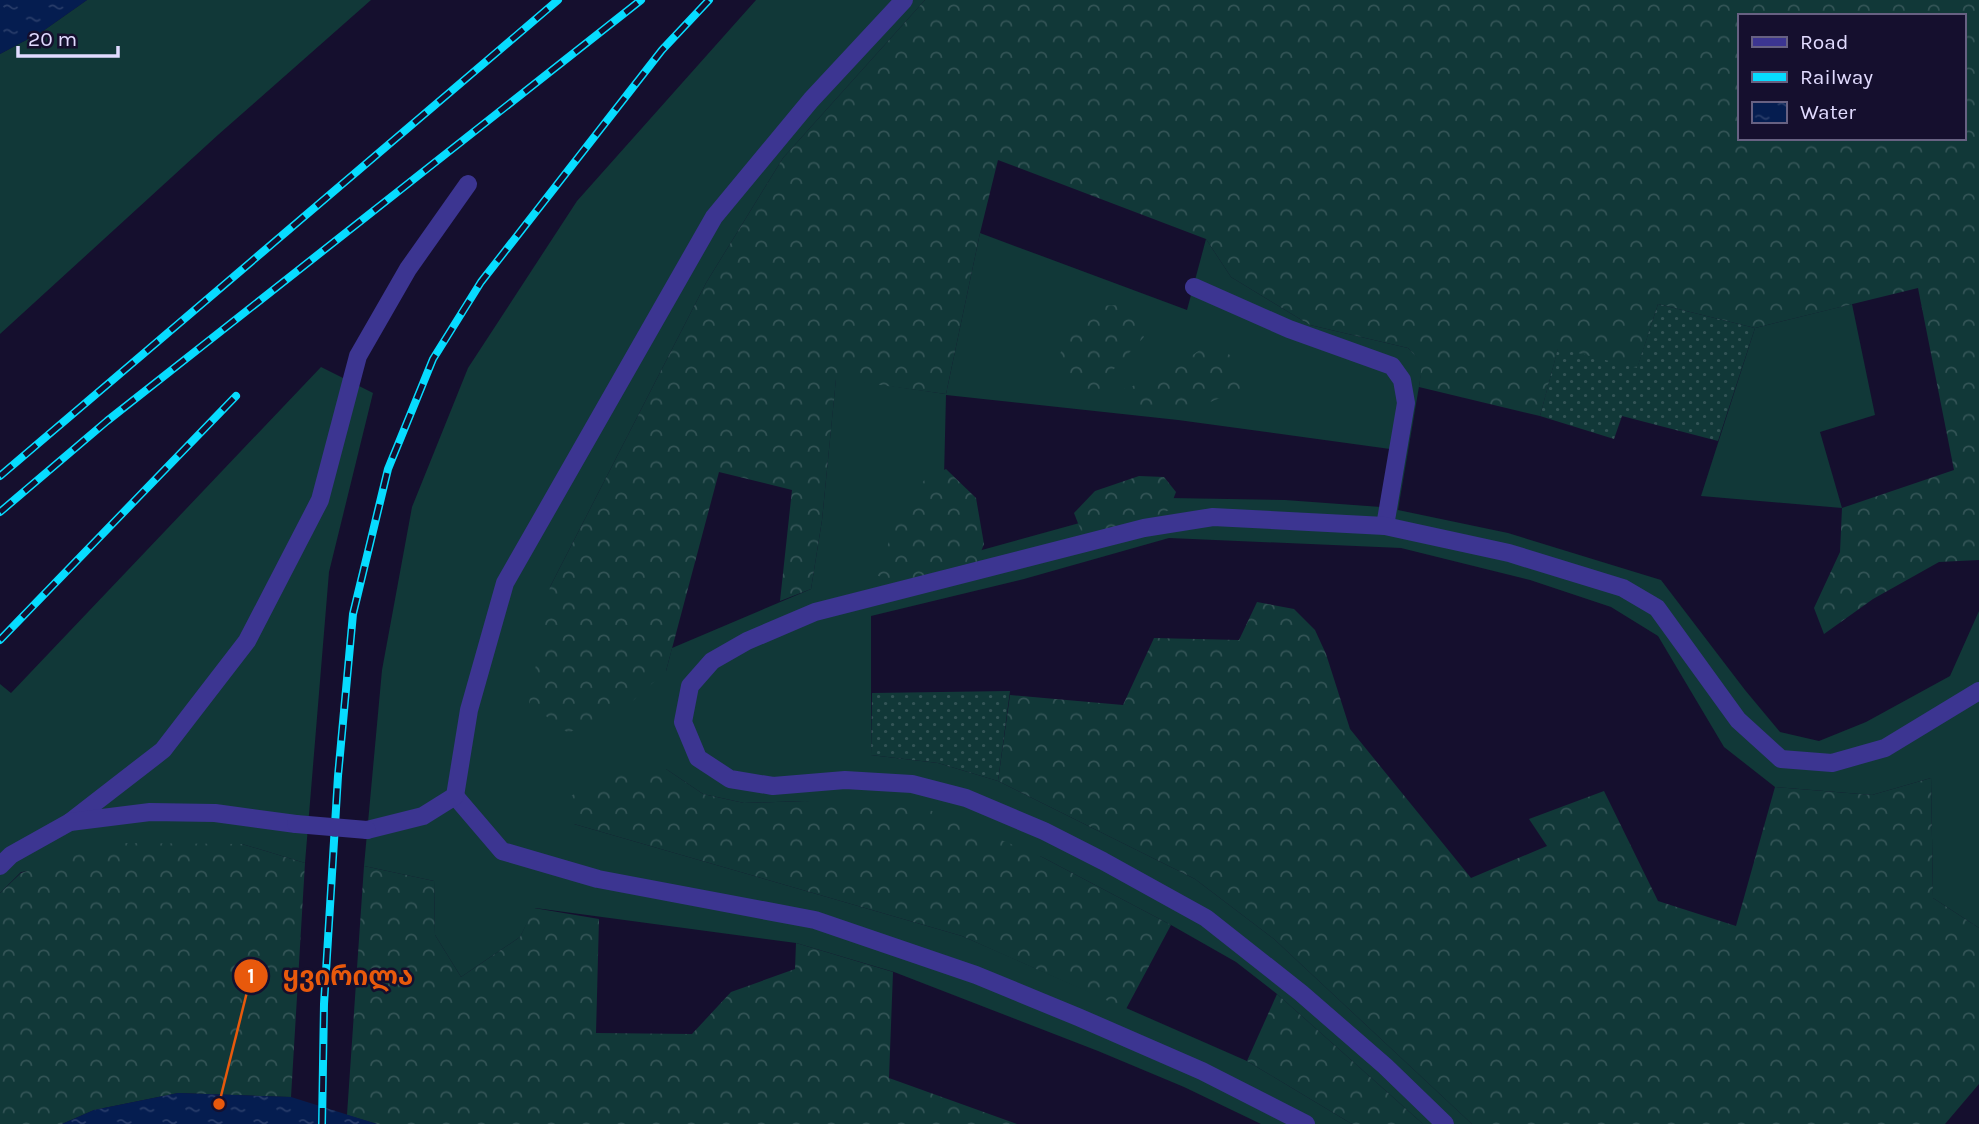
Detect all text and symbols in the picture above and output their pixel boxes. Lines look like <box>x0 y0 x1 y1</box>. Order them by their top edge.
scale bar <box>18 14 117 58</box>
legend <box>1738 14 1965 140</box>
text: 20 m <box>28 27 77 51</box>
text: Road <box>1800 30 1848 54</box>
text: Railway <box>1800 65 1873 89</box>
text: Water <box>1800 100 1856 124</box>
callout: ყვირილა <box>234 952 427 999</box>
text: ყვირილა <box>283 961 413 992</box>
text: 1 <box>247 964 255 988</box>

